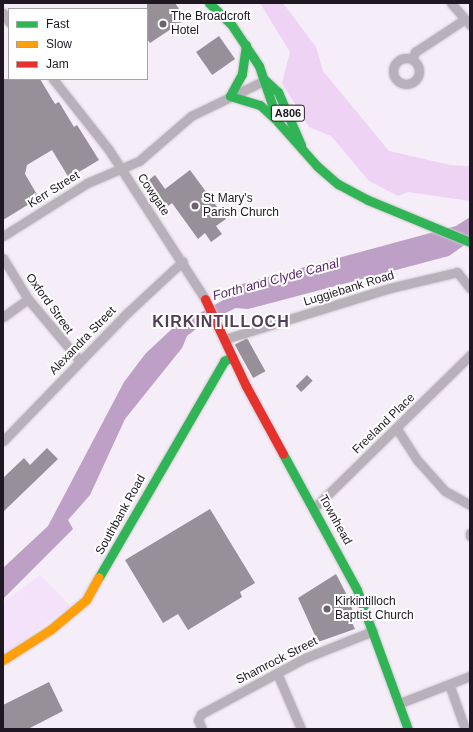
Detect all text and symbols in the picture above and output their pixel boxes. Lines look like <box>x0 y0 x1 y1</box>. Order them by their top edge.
legend <box>8 8 148 80</box>
place label: The Broadcroft Hotel <box>171 10 250 38</box>
text: Fast <box>46 17 69 31</box>
marker: The Broadcroft Hotel <box>158 19 168 29</box>
text: Slow <box>46 37 72 51</box>
text: Jam <box>46 57 69 71</box>
road number: A806 <box>270 104 306 122</box>
street label: Kerr Street <box>26 169 82 211</box>
street label: Cowgate <box>134 171 172 219</box>
place label: St Mary's Parish Church <box>203 192 279 220</box>
marker: St Mary's Parish Church <box>190 201 200 211</box>
water label: Forth and Clyde Canal <box>211 256 341 304</box>
street label: Luggiebank Road <box>302 268 396 310</box>
street label: Oxford Street <box>22 271 76 337</box>
street label: Alexandra Street <box>47 304 119 378</box>
district label: KIRKINTILLOCH <box>152 312 290 332</box>
street label: Freeland Place <box>350 391 418 457</box>
street label: Southbank Road <box>93 472 149 558</box>
street label: Townhead <box>315 493 355 547</box>
place label: Kirkintilloch Baptist Church <box>335 595 414 623</box>
marker: Kirkintilloch Baptist Church <box>322 604 332 614</box>
street label: Shamrock Street <box>234 634 320 688</box>

